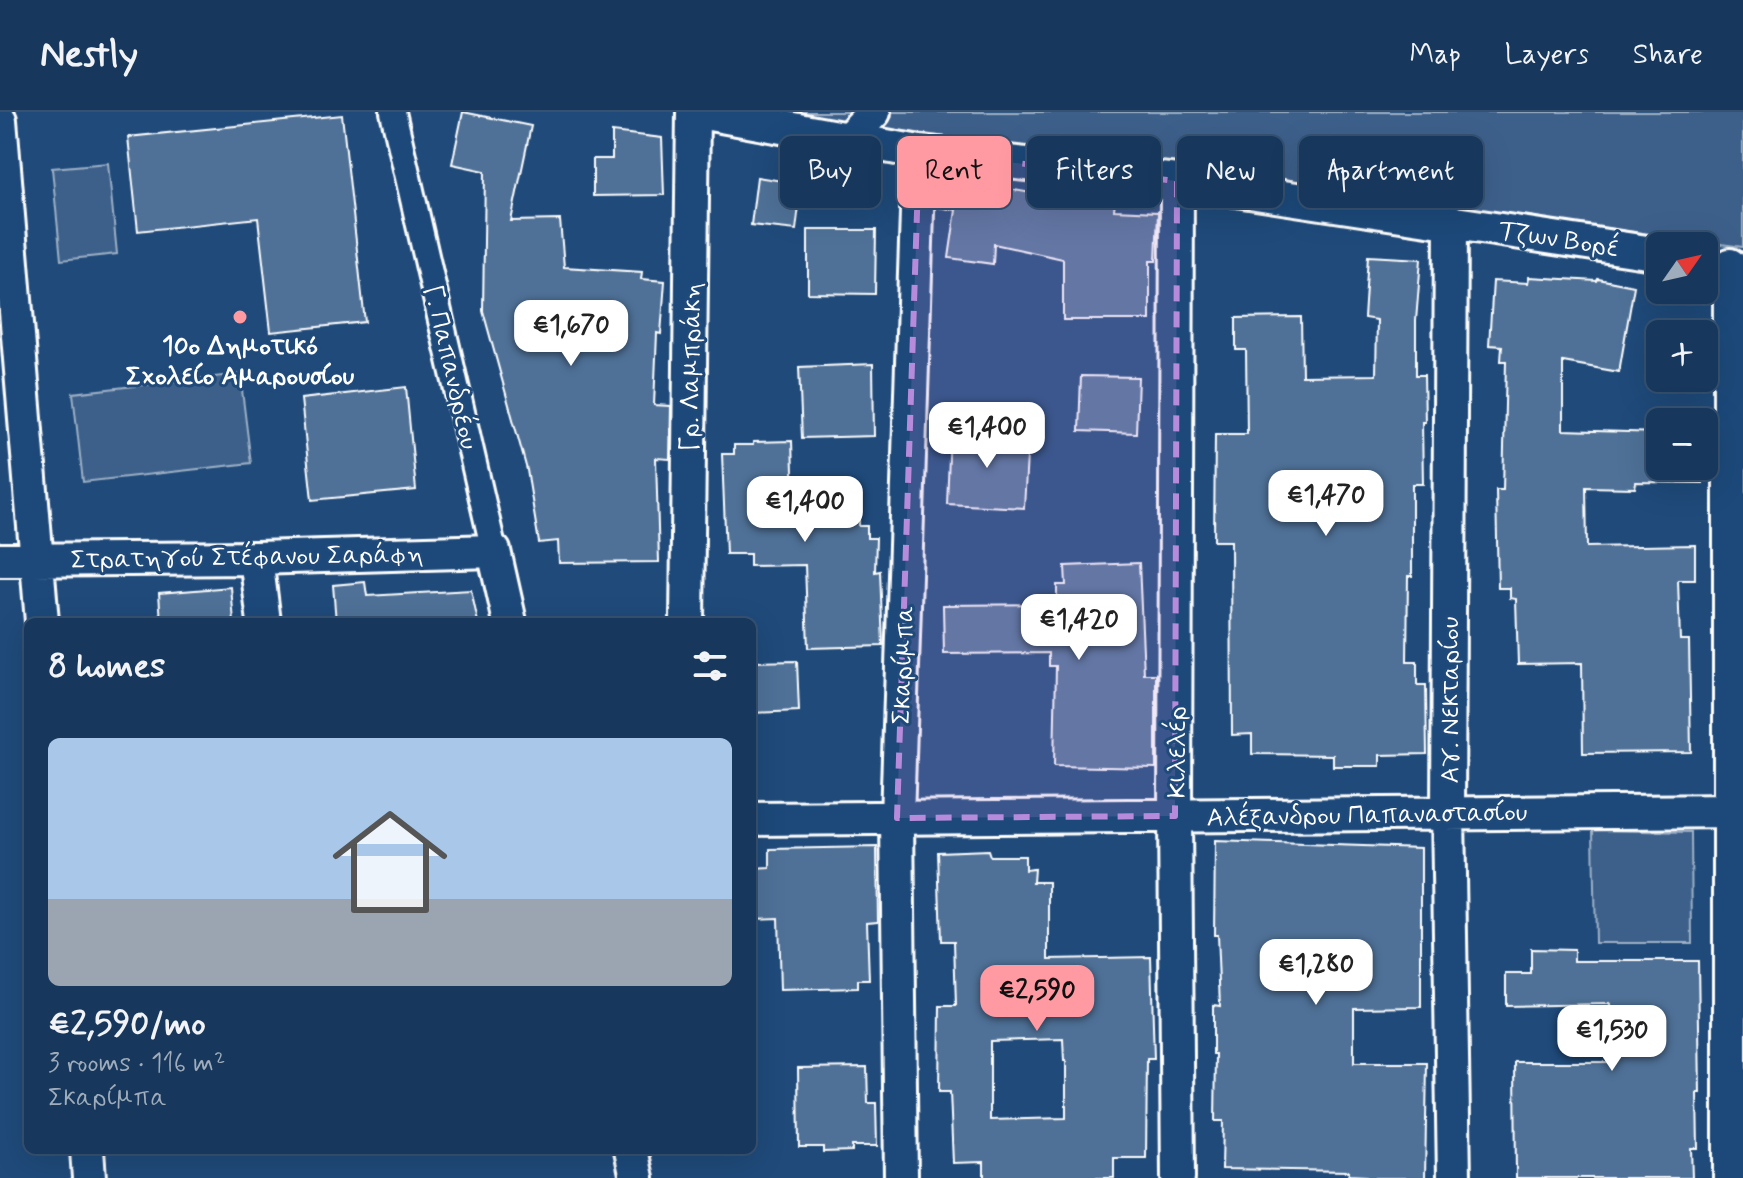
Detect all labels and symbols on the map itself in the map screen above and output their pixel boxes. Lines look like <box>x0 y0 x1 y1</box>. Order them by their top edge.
street label: Τζων Βορέ <box>1496 214 1621 266</box>
north arrow <box>1646 232 1718 304</box>
street label: Γ. Παπανδρέου <box>415 282 485 453</box>
street label: Γρ. Λαμπράκη <box>674 282 710 452</box>
pin: €1,670 <box>506 300 636 368</box>
marker: 10ο Δημοτικό Σχολείο Αμαρουσίου <box>231 308 249 326</box>
place label: 10ο Δημοτικό Σχολείο Αμαρουσίου <box>126 330 355 394</box>
pin: €1,400 <box>922 402 1052 470</box>
pin: €1,470 <box>1261 470 1391 538</box>
pin: €1,400 <box>740 476 870 544</box>
street label: Στρατηγού Στέφανου Σαράφη <box>70 538 424 578</box>
pin: €1,420 <box>1014 594 1144 662</box>
street label: Σκαρίμπα <box>885 605 923 725</box>
street label: Αγ. Νεκταρίου <box>1434 617 1468 783</box>
street label: Κιλελέρ <box>1161 706 1195 798</box>
street label: Αλέξανδρου Παπαναστασίου <box>1206 796 1528 836</box>
pin: €1,280 <box>1251 939 1381 1007</box>
pin: €2,590 <box>972 965 1102 1033</box>
pin: €1,530 <box>1547 1005 1677 1073</box>

